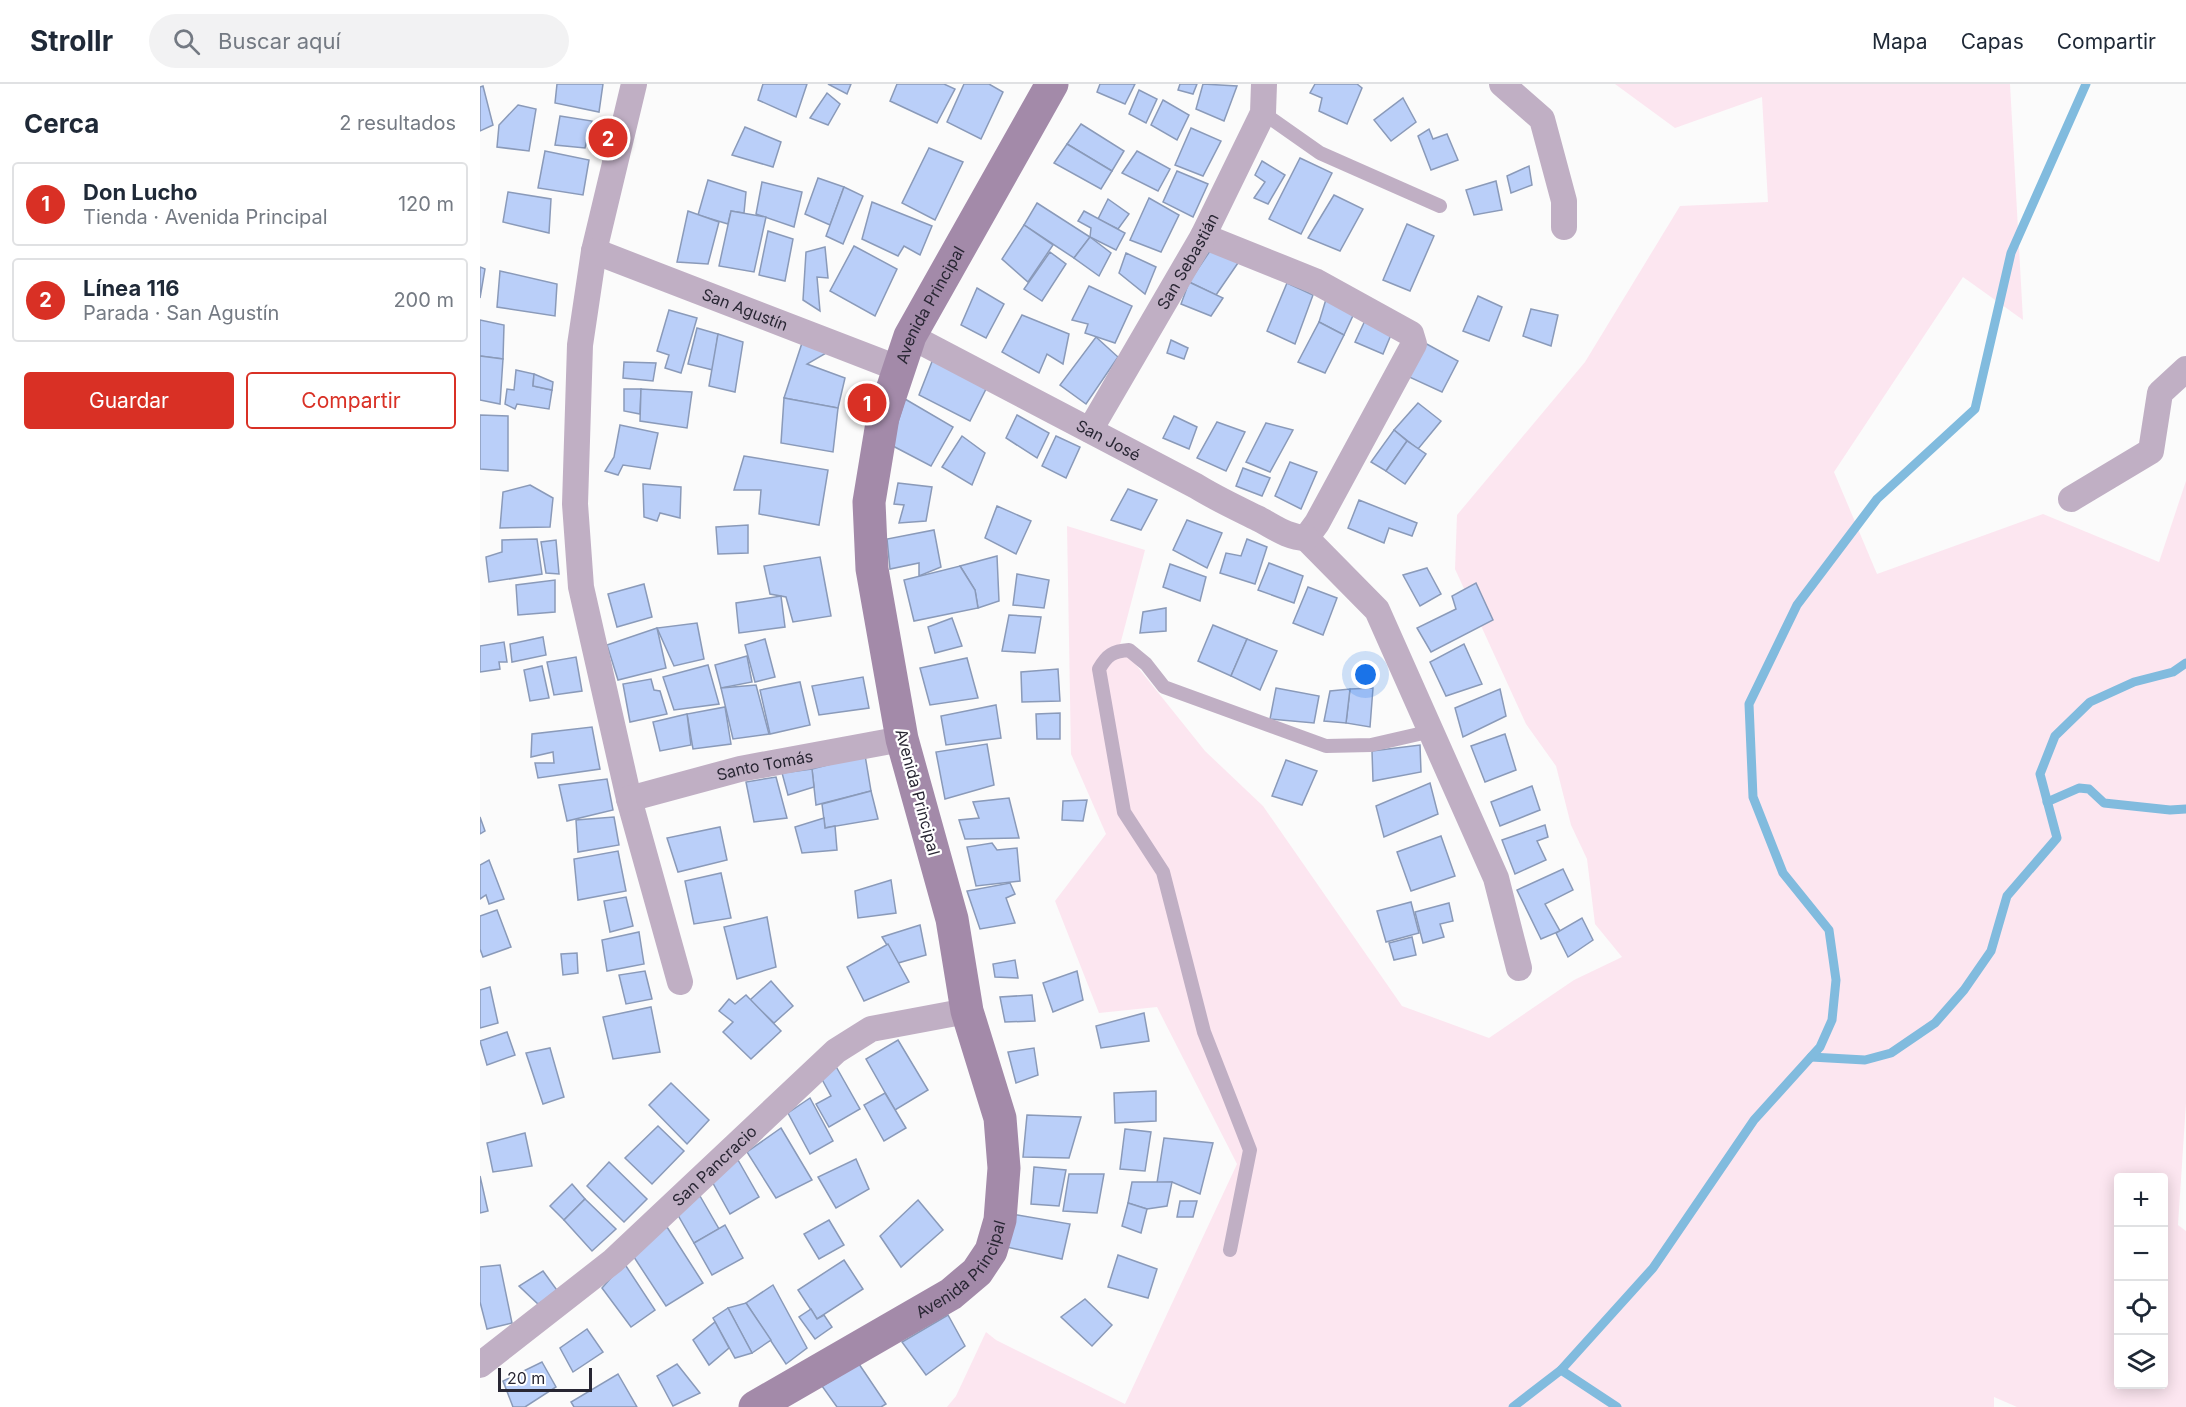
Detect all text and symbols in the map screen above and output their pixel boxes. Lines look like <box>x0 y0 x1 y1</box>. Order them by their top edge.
search box <box>149 14 569 68</box>
text: Strollr <box>30 24 113 58</box>
icon: search <box>170 25 203 58</box>
text: Buscar aquí <box>218 28 341 54</box>
text: Mapa <box>1872 29 1928 54</box>
text: Capas <box>1961 29 2024 54</box>
text: Compartir <box>2057 29 2156 54</box>
text: Cerca <box>24 108 99 139</box>
text: 2 resultados <box>339 111 456 135</box>
pin: 2 <box>588 116 628 160</box>
text: Don Lucho <box>83 179 198 205</box>
text: 1 <box>41 192 50 216</box>
text: 120 m <box>398 192 454 216</box>
text: Tienda · Avenida Principal <box>83 205 328 229</box>
street label: San Sebastián <box>1152 210 1223 313</box>
street label: Avenida Principal <box>892 242 969 366</box>
text: Línea 116 <box>83 275 180 301</box>
street label: San Agustín <box>699 284 791 335</box>
text: 2 <box>39 288 52 312</box>
text: 200 m <box>393 288 454 312</box>
text: Parada · San Agustín <box>83 301 279 325</box>
button: Guardar <box>24 372 234 429</box>
button: Compartir <box>246 372 456 429</box>
pin: 1 <box>848 380 886 426</box>
street label: San José <box>1073 415 1144 465</box>
your location <box>1351 660 1380 689</box>
street label: Avenida Principal <box>891 727 945 857</box>
street label: Santo Tomás <box>714 746 815 785</box>
street label: San Pancracio <box>668 1121 761 1210</box>
map controls <box>2114 1173 2168 1389</box>
button: + <box>2114 1173 2168 1227</box>
street label: Avenida Principal <box>912 1218 1009 1322</box>
button: − <box>2114 1227 2168 1281</box>
button: locate <box>2114 1281 2168 1335</box>
button: layers <box>2114 1335 2168 1389</box>
scale bar <box>498 1365 592 1392</box>
text: 20 m <box>507 1368 545 1388</box>

